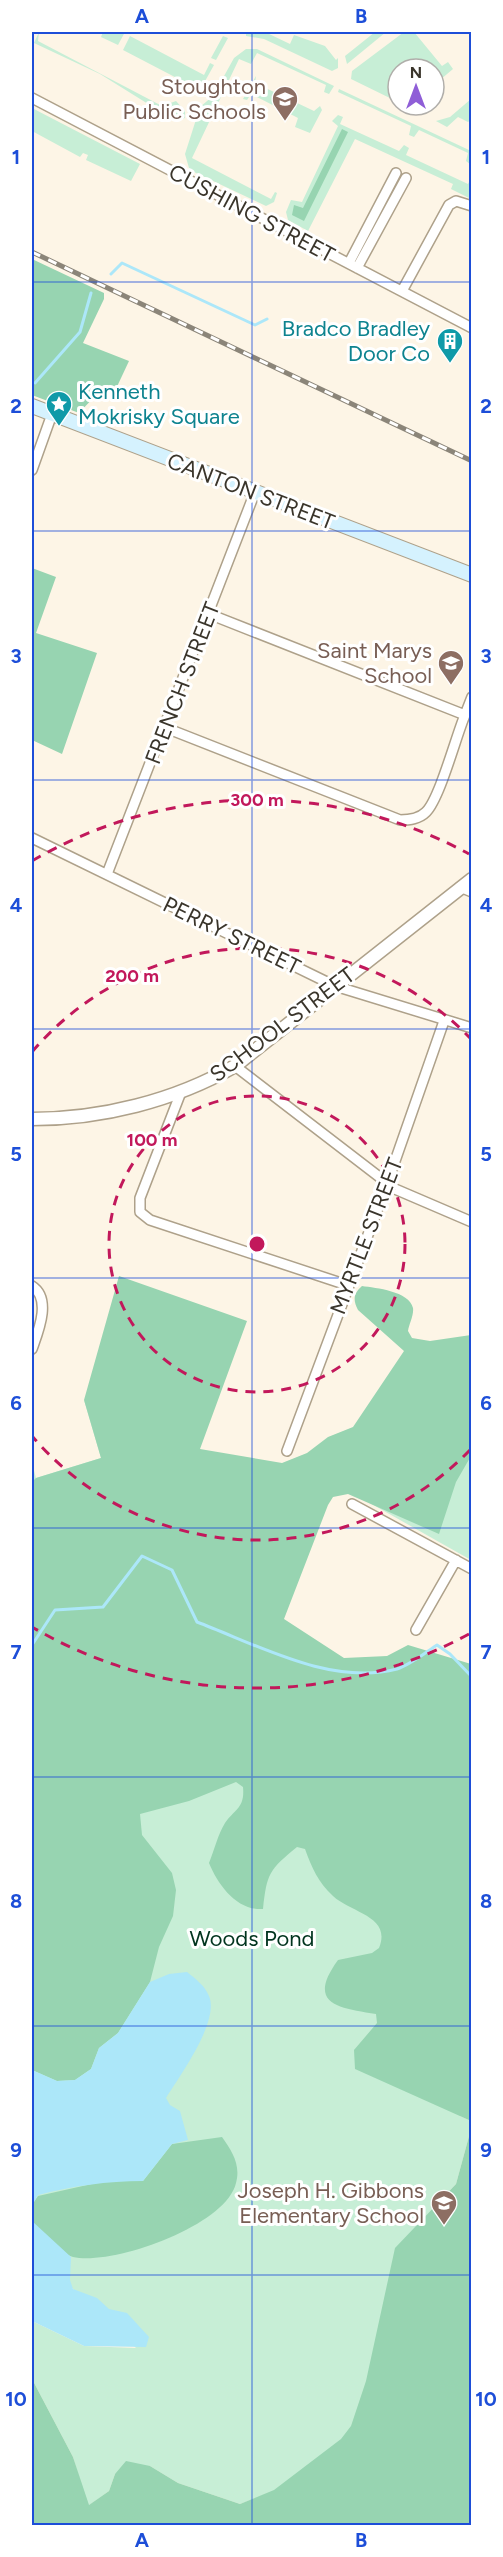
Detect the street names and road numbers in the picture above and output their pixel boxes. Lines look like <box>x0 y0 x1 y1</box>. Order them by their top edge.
street label: CUSHING STREET <box>164 158 339 269</box>
street label: CANTON STREET <box>163 447 338 536</box>
street label: FRENCH STREET <box>139 598 226 768</box>
street label: PERRY STREET <box>159 891 305 980</box>
street label: SCHOOL STREET <box>204 961 360 1088</box>
street label: MYRTLE STREET <box>324 1154 409 1318</box>

